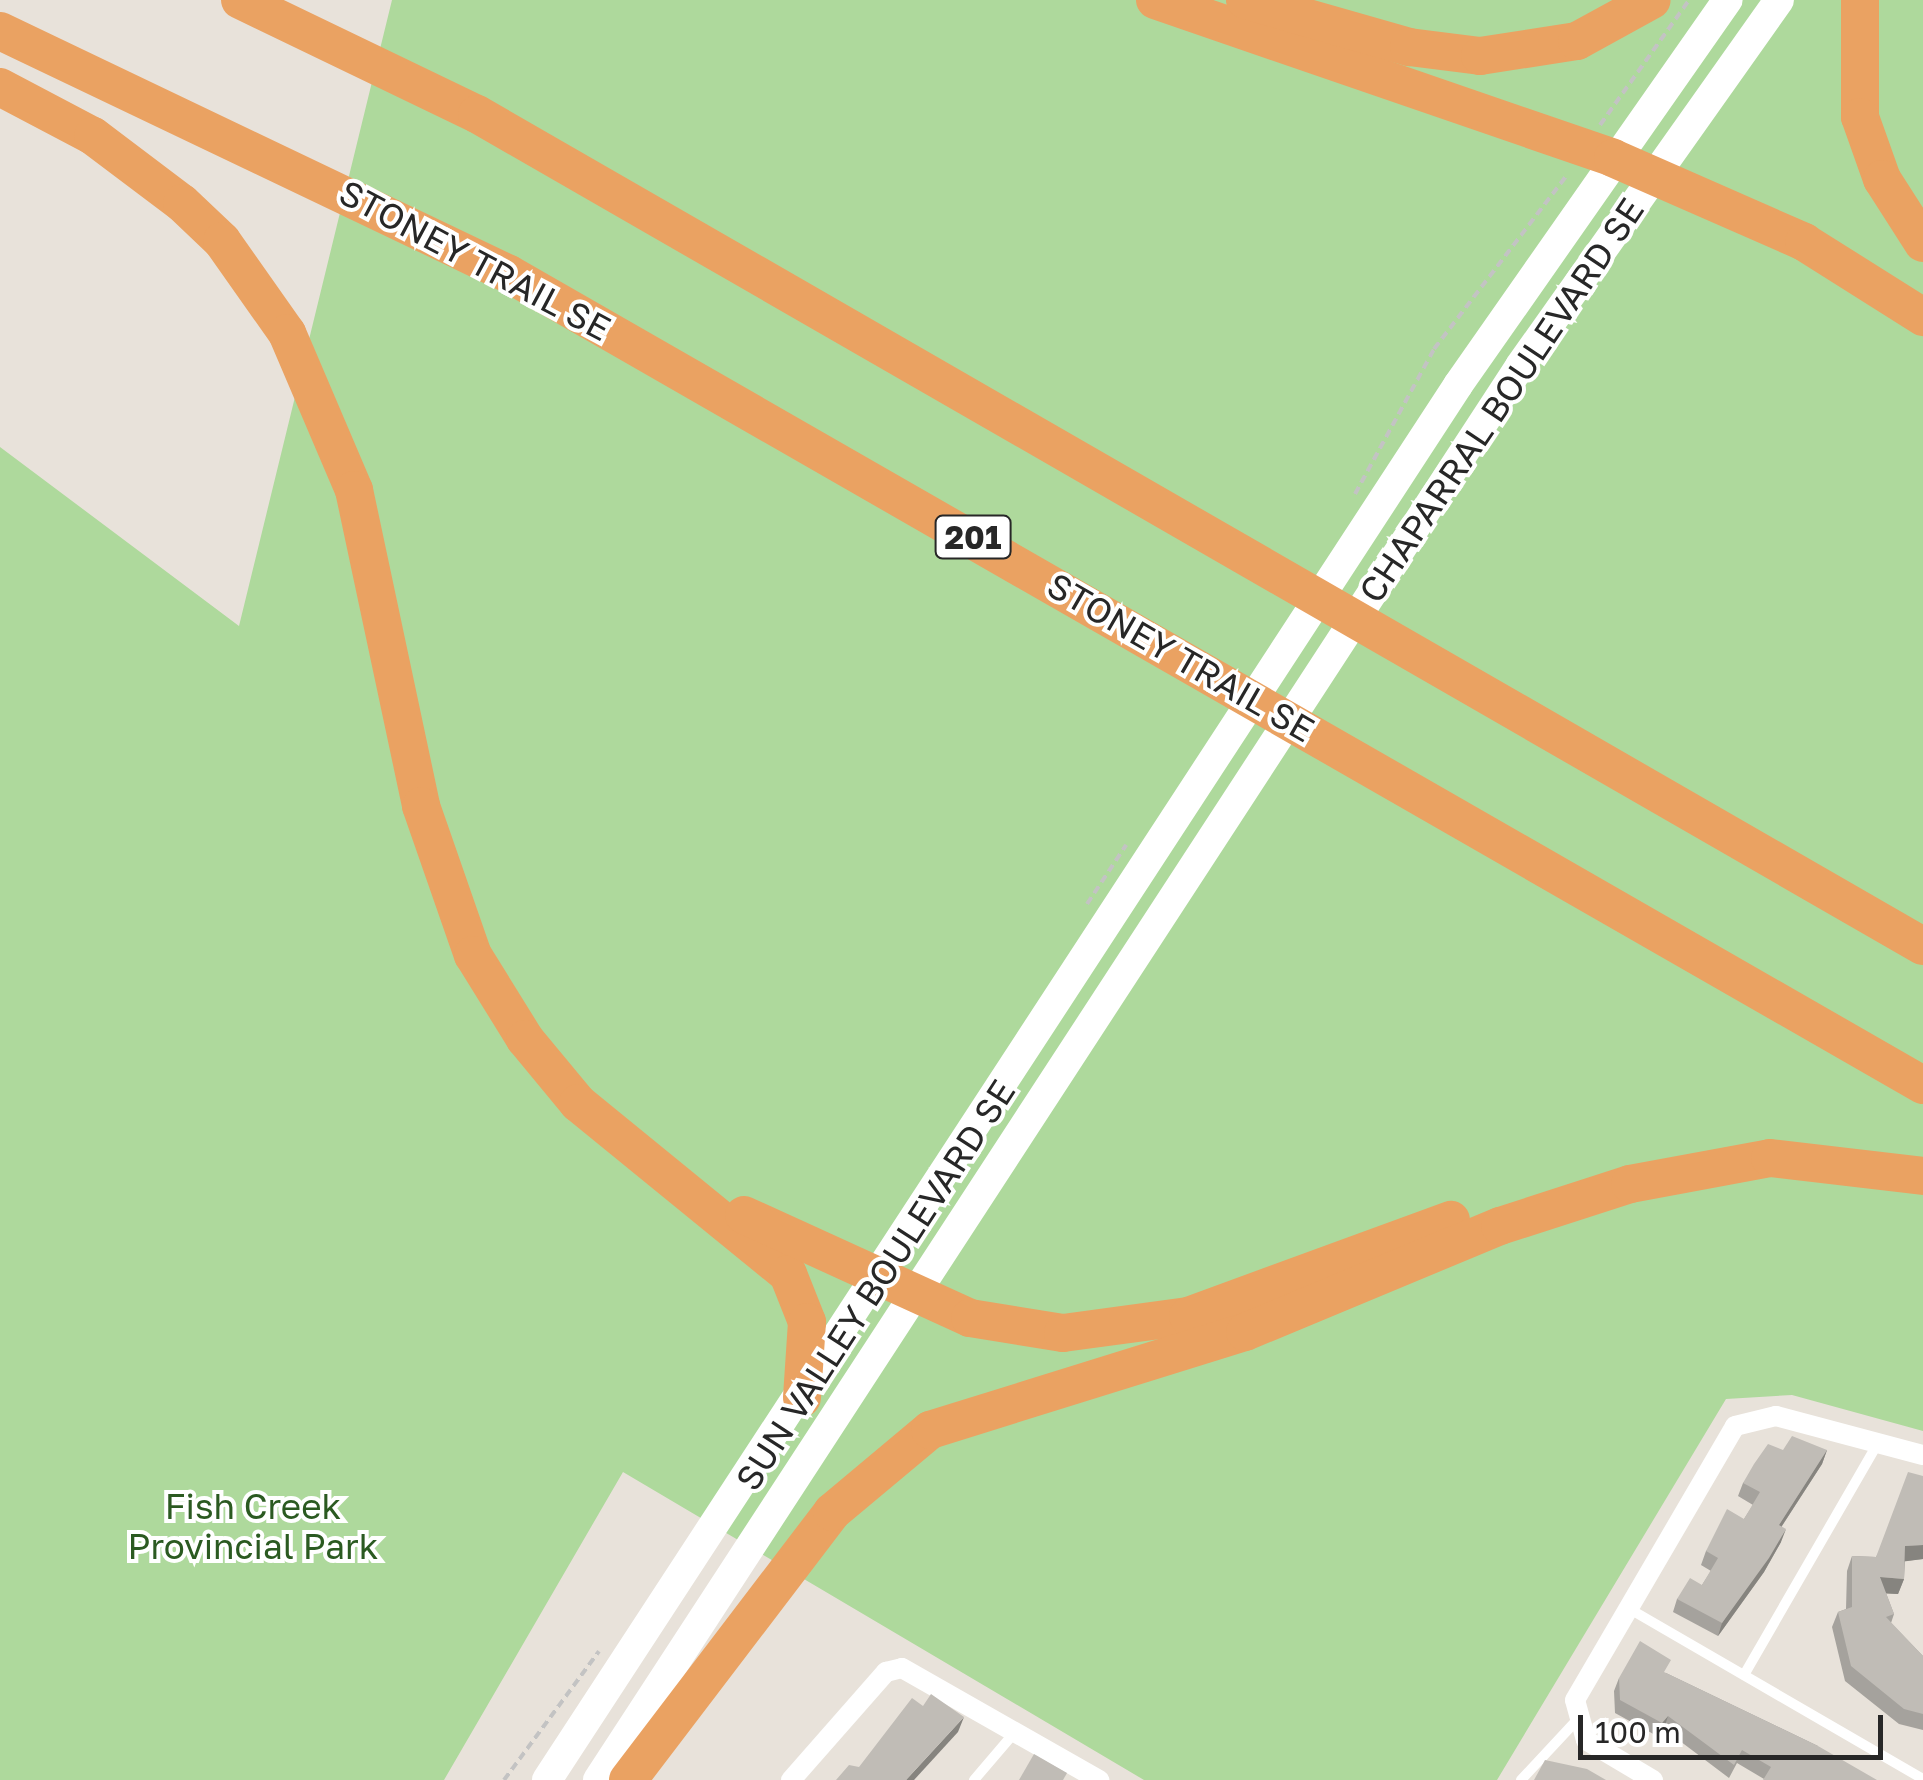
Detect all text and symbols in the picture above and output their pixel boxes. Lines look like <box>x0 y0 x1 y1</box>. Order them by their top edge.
street label: STONEY TRAIL SE <box>332 171 618 349</box>
street label: CHAPARRAL BOULEVARD SE <box>1350 190 1652 610</box>
road number: 201 <box>933 510 1013 564</box>
street label: STONEY TRAIL SE <box>1040 564 1322 750</box>
street label: SUN VALLEY BOULEVARD SE <box>726 1072 1024 1498</box>
park label: Fish Creek Provincial Park <box>128 1485 378 1567</box>
scale bar <box>1583 1695 1888 1757</box>
text: 100 m <box>1595 1714 1681 1750</box>

